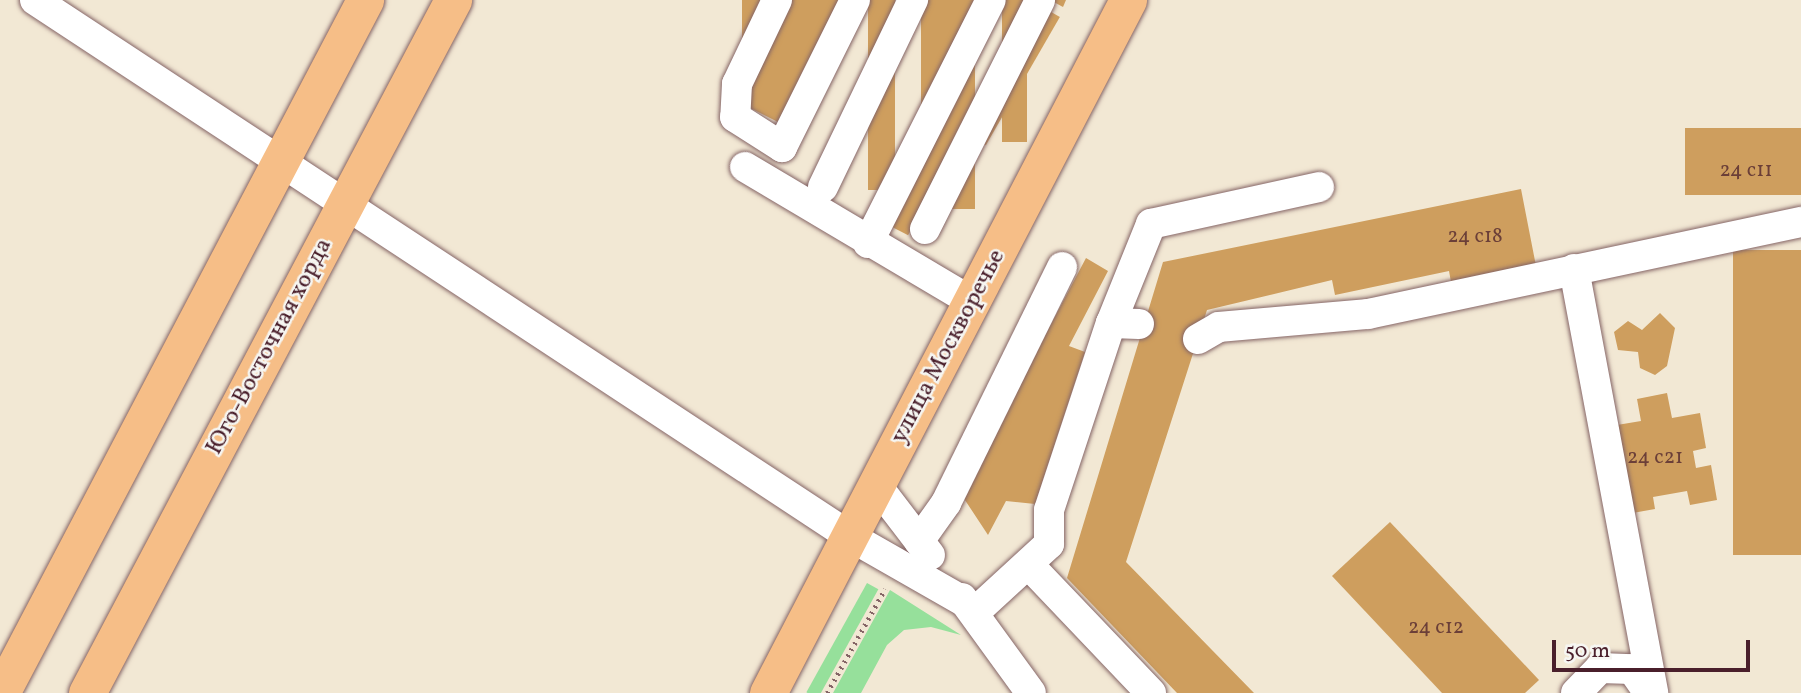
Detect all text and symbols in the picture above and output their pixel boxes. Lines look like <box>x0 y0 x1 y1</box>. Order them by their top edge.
house number: 24 с11 <box>1719 158 1773 184</box>
house number: 24 с18 <box>1447 224 1503 250</box>
street label: Юго-Восточная хорда <box>201 234 339 460</box>
street label: улица Москворечье <box>886 245 1012 449</box>
house number: 24 с21 <box>1627 445 1683 471</box>
house number: 24 с12 <box>1408 615 1464 641</box>
scale bar <box>1556 626 1754 670</box>
text: 50 m <box>1565 637 1610 666</box>

